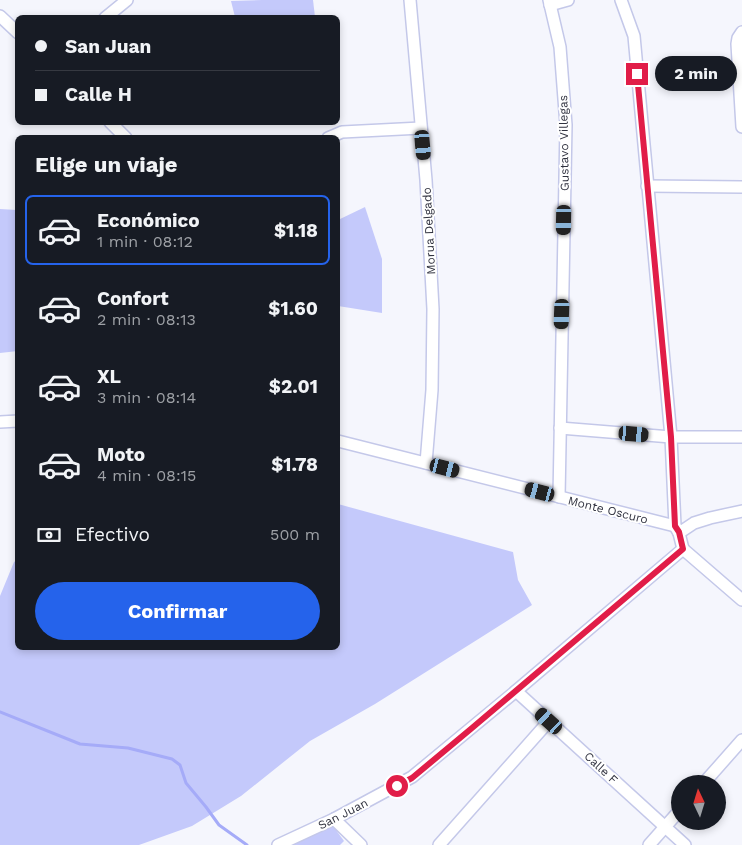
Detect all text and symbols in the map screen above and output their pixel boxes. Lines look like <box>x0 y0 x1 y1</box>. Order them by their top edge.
text: San Juan <box>65 35 151 58</box>
callout: 2 min <box>654 56 737 92</box>
route end <box>626 63 648 85</box>
text: 2 min <box>674 64 718 83</box>
text: Calle H <box>65 83 132 106</box>
street label: Gustavo Villegas <box>556 95 572 191</box>
car <box>414 129 431 161</box>
text: Elige un viaje <box>35 152 178 177</box>
street label: Morua Delgado <box>420 187 438 275</box>
car <box>556 205 571 235</box>
icon: car <box>37 208 82 253</box>
text: Económico <box>97 209 200 232</box>
text: $1.18 <box>274 219 318 242</box>
text: 1 min · 08:12 <box>97 232 193 251</box>
icon: car <box>37 286 82 331</box>
text: Confort <box>97 287 168 310</box>
text: $1.60 <box>268 297 318 320</box>
car <box>553 299 570 329</box>
text: 2 min · 08:13 <box>97 310 196 329</box>
icon: car <box>37 364 82 409</box>
text: XL <box>97 365 121 388</box>
text: $2.01 <box>269 375 318 398</box>
text: 3 min · 08:14 <box>97 388 196 407</box>
car <box>618 425 649 443</box>
icon: car <box>37 442 82 487</box>
text: Moto <box>97 443 145 466</box>
text: $1.78 <box>271 453 318 476</box>
car <box>428 457 461 479</box>
text: 4 min · 08:15 <box>97 466 196 485</box>
car <box>523 481 556 503</box>
street label: Monte Oscuro <box>566 493 650 527</box>
icon: cash <box>35 521 63 549</box>
text: Efectivo <box>75 523 150 546</box>
text: 500 m <box>270 525 320 544</box>
button: Confirmar <box>35 582 320 640</box>
car <box>532 705 565 737</box>
street label: Calle F <box>581 749 621 787</box>
route start <box>386 775 408 797</box>
north arrow <box>671 775 726 830</box>
map controls <box>671 775 726 830</box>
street label: San Juan <box>316 796 370 832</box>

